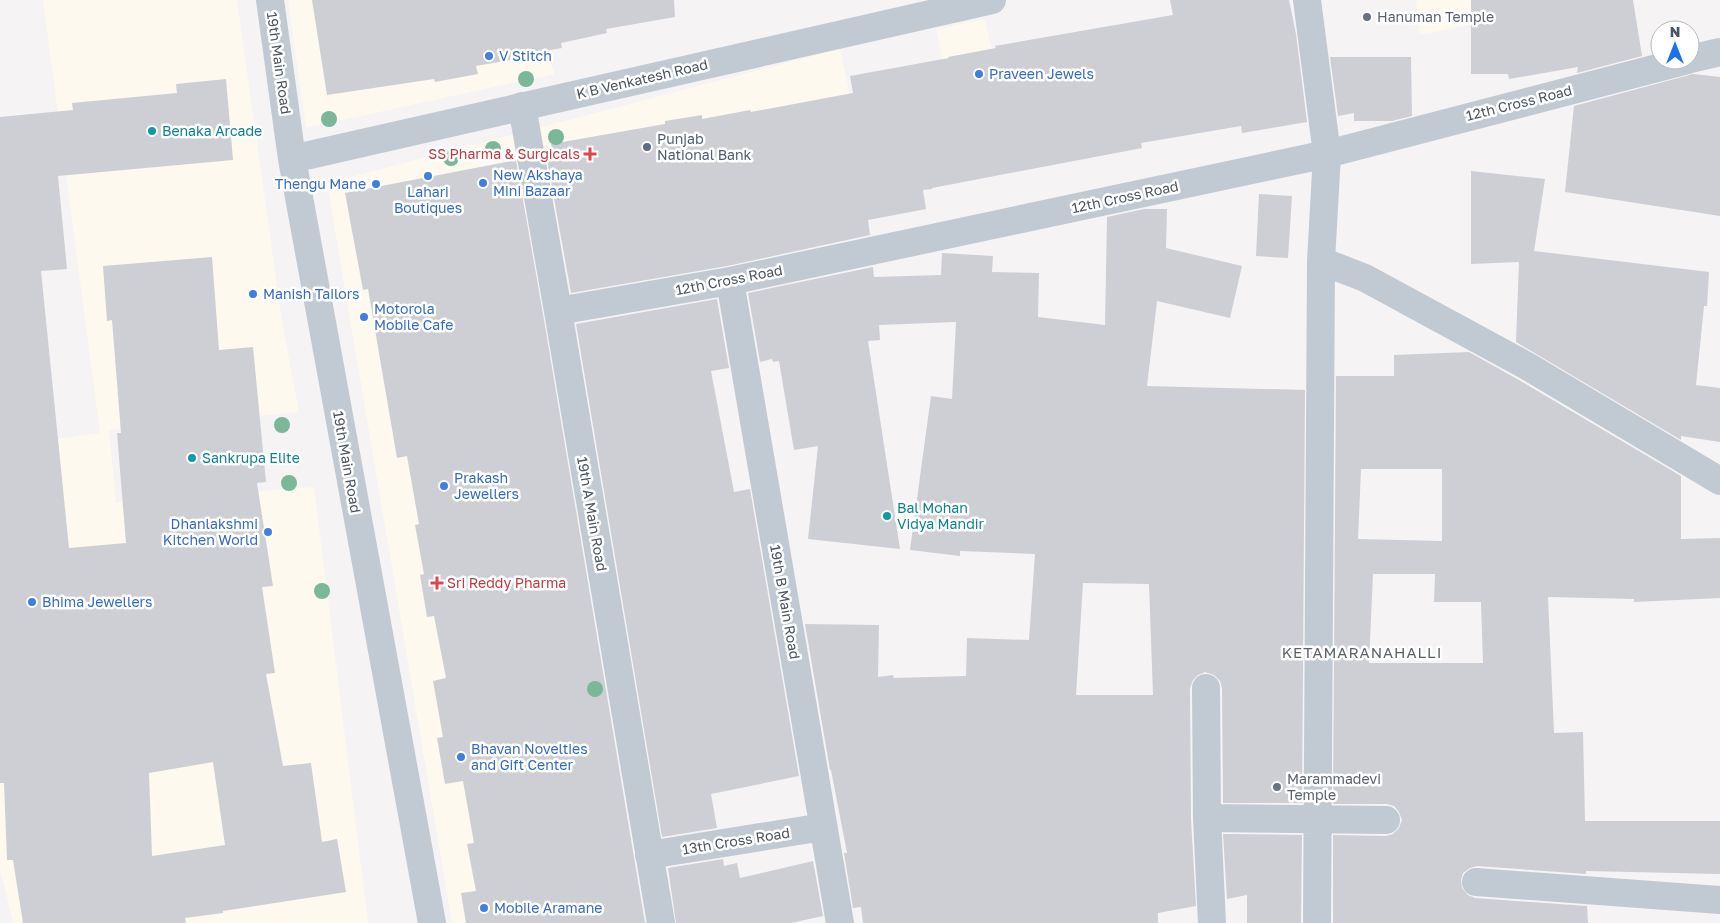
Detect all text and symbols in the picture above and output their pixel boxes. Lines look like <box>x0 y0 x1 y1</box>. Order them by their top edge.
place label: Hanuman Temple <box>1377 8 1494 25</box>
street label: 19th Main Road <box>264 11 295 115</box>
marker: Hanuman Temple <box>1361 11 1373 23</box>
north arrow <box>1650 20 1700 70</box>
text: N <box>1670 23 1680 40</box>
place label: V Stitch <box>499 47 552 64</box>
marker: V Stitch <box>483 50 495 62</box>
street label: K B Venkatesh Road <box>574 55 709 102</box>
place label: Praveen Jewels <box>989 65 1094 82</box>
marker: Praveen Jewels <box>973 68 985 80</box>
street label: 12th Cross Road <box>1464 81 1574 124</box>
place label: Benaka Arcade <box>162 122 262 139</box>
marker: Benaka Arcade <box>146 125 158 137</box>
place label: Punjab National Bank <box>657 130 752 163</box>
marker: Punjab National Bank <box>641 141 653 153</box>
place label: SS Pharma & Surgicals <box>428 145 580 162</box>
marker: SS Pharma & Surgicals <box>584 148 596 160</box>
place label: New Akshaya Mini Bazaar <box>493 166 583 199</box>
marker: Lahari Boutiques <box>422 170 434 182</box>
place label: Thengu Mane <box>275 175 366 192</box>
marker: New Akshaya Mini Bazaar <box>477 177 489 189</box>
street label: 12th Cross Road <box>1070 177 1180 216</box>
marker: Thengu Mane <box>370 178 382 190</box>
place label: Lahari Boutiques <box>394 183 462 216</box>
street label: 12th Cross Road <box>674 261 784 298</box>
place label: Manish Tailors <box>263 285 360 302</box>
marker: Manish Tailors <box>247 288 259 300</box>
place label: Motorola Mobile Cafe <box>374 300 453 333</box>
marker: Motorola Mobile Cafe <box>358 311 370 323</box>
street label: 19th Main Road <box>330 410 365 514</box>
place label: Sankrupa Elite <box>202 449 300 466</box>
marker: Sankrupa Elite <box>186 452 198 464</box>
street label: 19th A Main Road <box>574 455 611 572</box>
place label: Prakash Jewellers <box>454 469 519 502</box>
marker: Prakash Jewellers <box>438 480 450 492</box>
place label: Bal Mohan Vidya Mandir <box>897 499 984 532</box>
marker: Bal Mohan Vidya Mandir <box>881 510 893 522</box>
place label: Dhanlakshmi Kitchen World <box>163 515 258 548</box>
marker: Dhanlakshmi Kitchen World <box>262 526 274 538</box>
street label: 19th B Main Road <box>767 543 804 660</box>
place label: Sri Reddy Pharma <box>447 574 566 591</box>
marker: Sri Reddy Pharma <box>431 577 443 589</box>
place label: Bhima Jewellers <box>42 593 152 610</box>
marker: Bhima Jewellers <box>26 596 38 608</box>
district label: KETAMARANAHALLI <box>1282 643 1442 661</box>
place label: Bhavan Novelties and Gift Center <box>471 740 588 773</box>
marker: Bhavan Novelties and Gift Center <box>455 751 467 763</box>
place label: Marammadevi Temple <box>1287 770 1381 803</box>
marker: Marammadevi Temple <box>1271 781 1283 793</box>
street label: 13th Cross Road <box>681 824 791 857</box>
place label: Mobile Aramane <box>494 899 602 916</box>
marker: Mobile Aramane <box>478 902 490 914</box>

